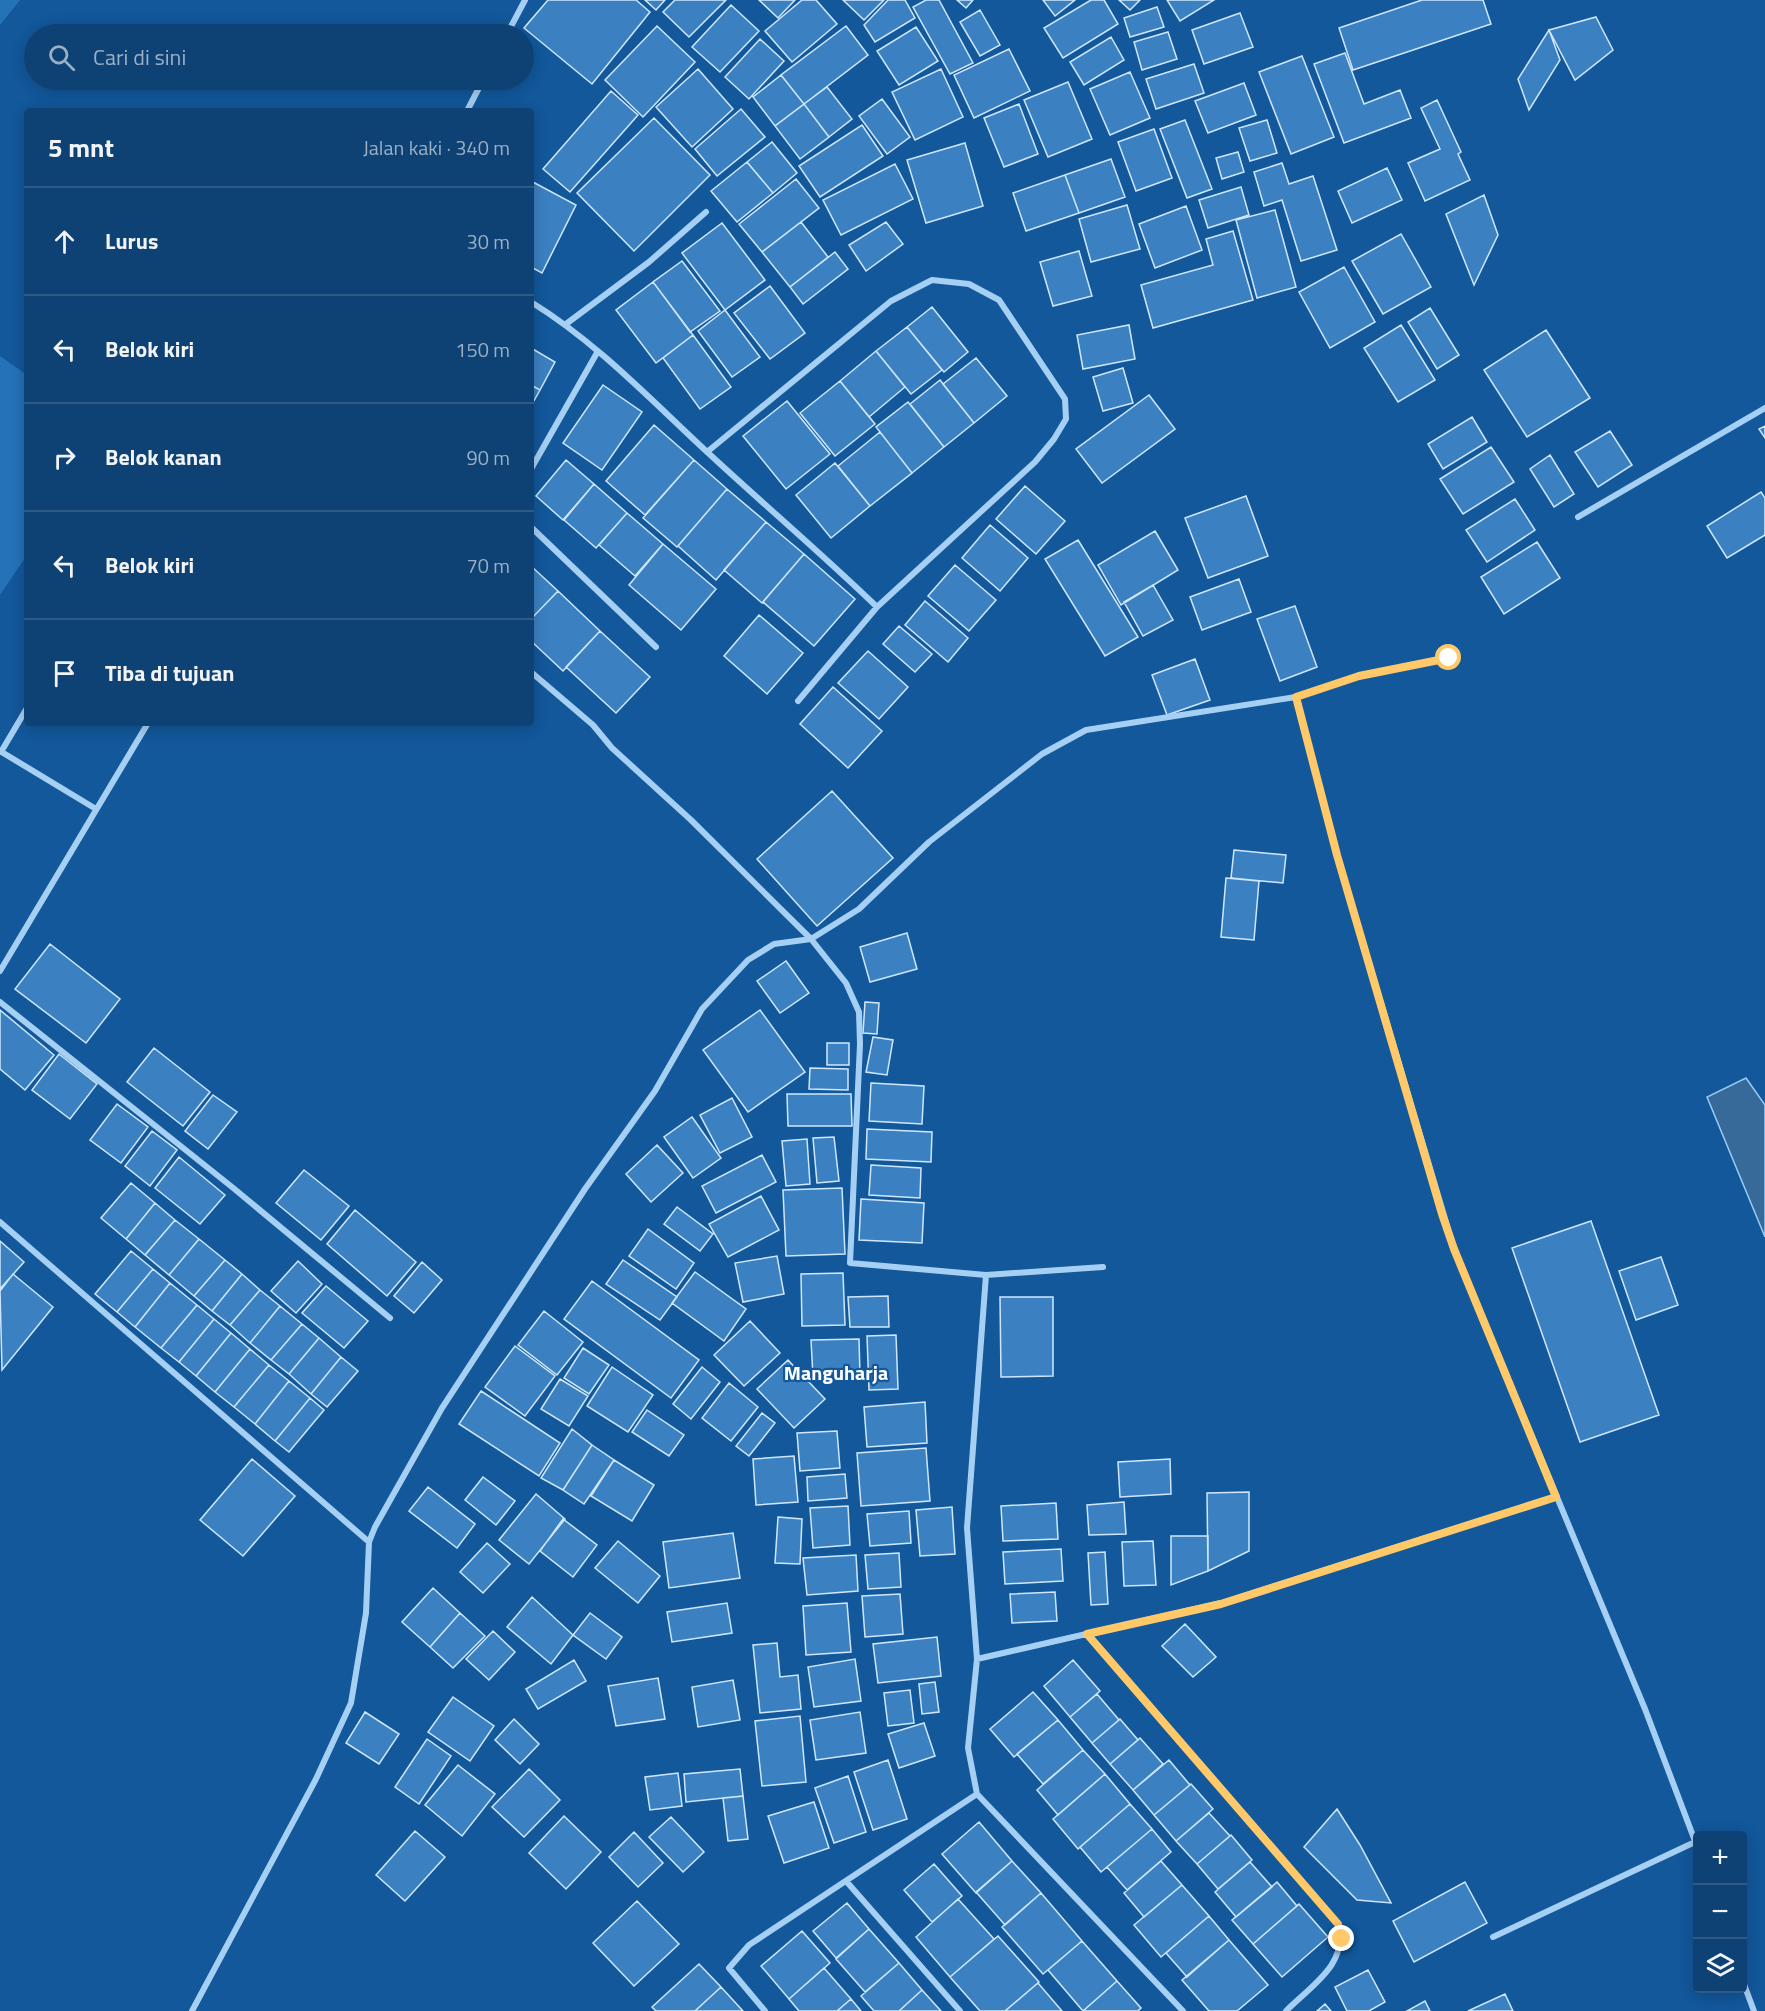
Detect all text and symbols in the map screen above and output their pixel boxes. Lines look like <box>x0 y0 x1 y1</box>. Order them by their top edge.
search box <box>24 24 534 90</box>
text: Cari di sini <box>93 40 186 74</box>
icon: search <box>45 41 78 74</box>
text: 5 mnt <box>48 128 114 167</box>
text: Jalan kaki · 340 m <box>363 132 510 163</box>
text: Lurus <box>105 224 158 258</box>
icon: ahead <box>48 225 81 258</box>
text: 30 m <box>466 226 510 257</box>
text: Belok kiri <box>105 332 194 366</box>
icon: left <box>48 333 81 366</box>
text: 150 m <box>455 334 510 365</box>
text: Belok kanan <box>105 440 222 474</box>
icon: right <box>48 441 81 474</box>
text: 90 m <box>466 442 510 473</box>
text: Belok kiri <box>105 548 194 582</box>
icon: left <box>48 549 81 582</box>
text: 70 m <box>466 550 510 581</box>
route start <box>1435 644 1461 670</box>
text: Tiba di tujuan <box>105 656 234 690</box>
icon: arrive <box>48 657 81 690</box>
district label: Manguharja <box>784 1357 888 1388</box>
map controls <box>1693 1831 1747 1993</box>
button: + <box>1693 1831 1747 1885</box>
button: − <box>1693 1885 1747 1939</box>
route end <box>1328 1925 1354 1951</box>
button: layers <box>1693 1939 1747 1993</box>

